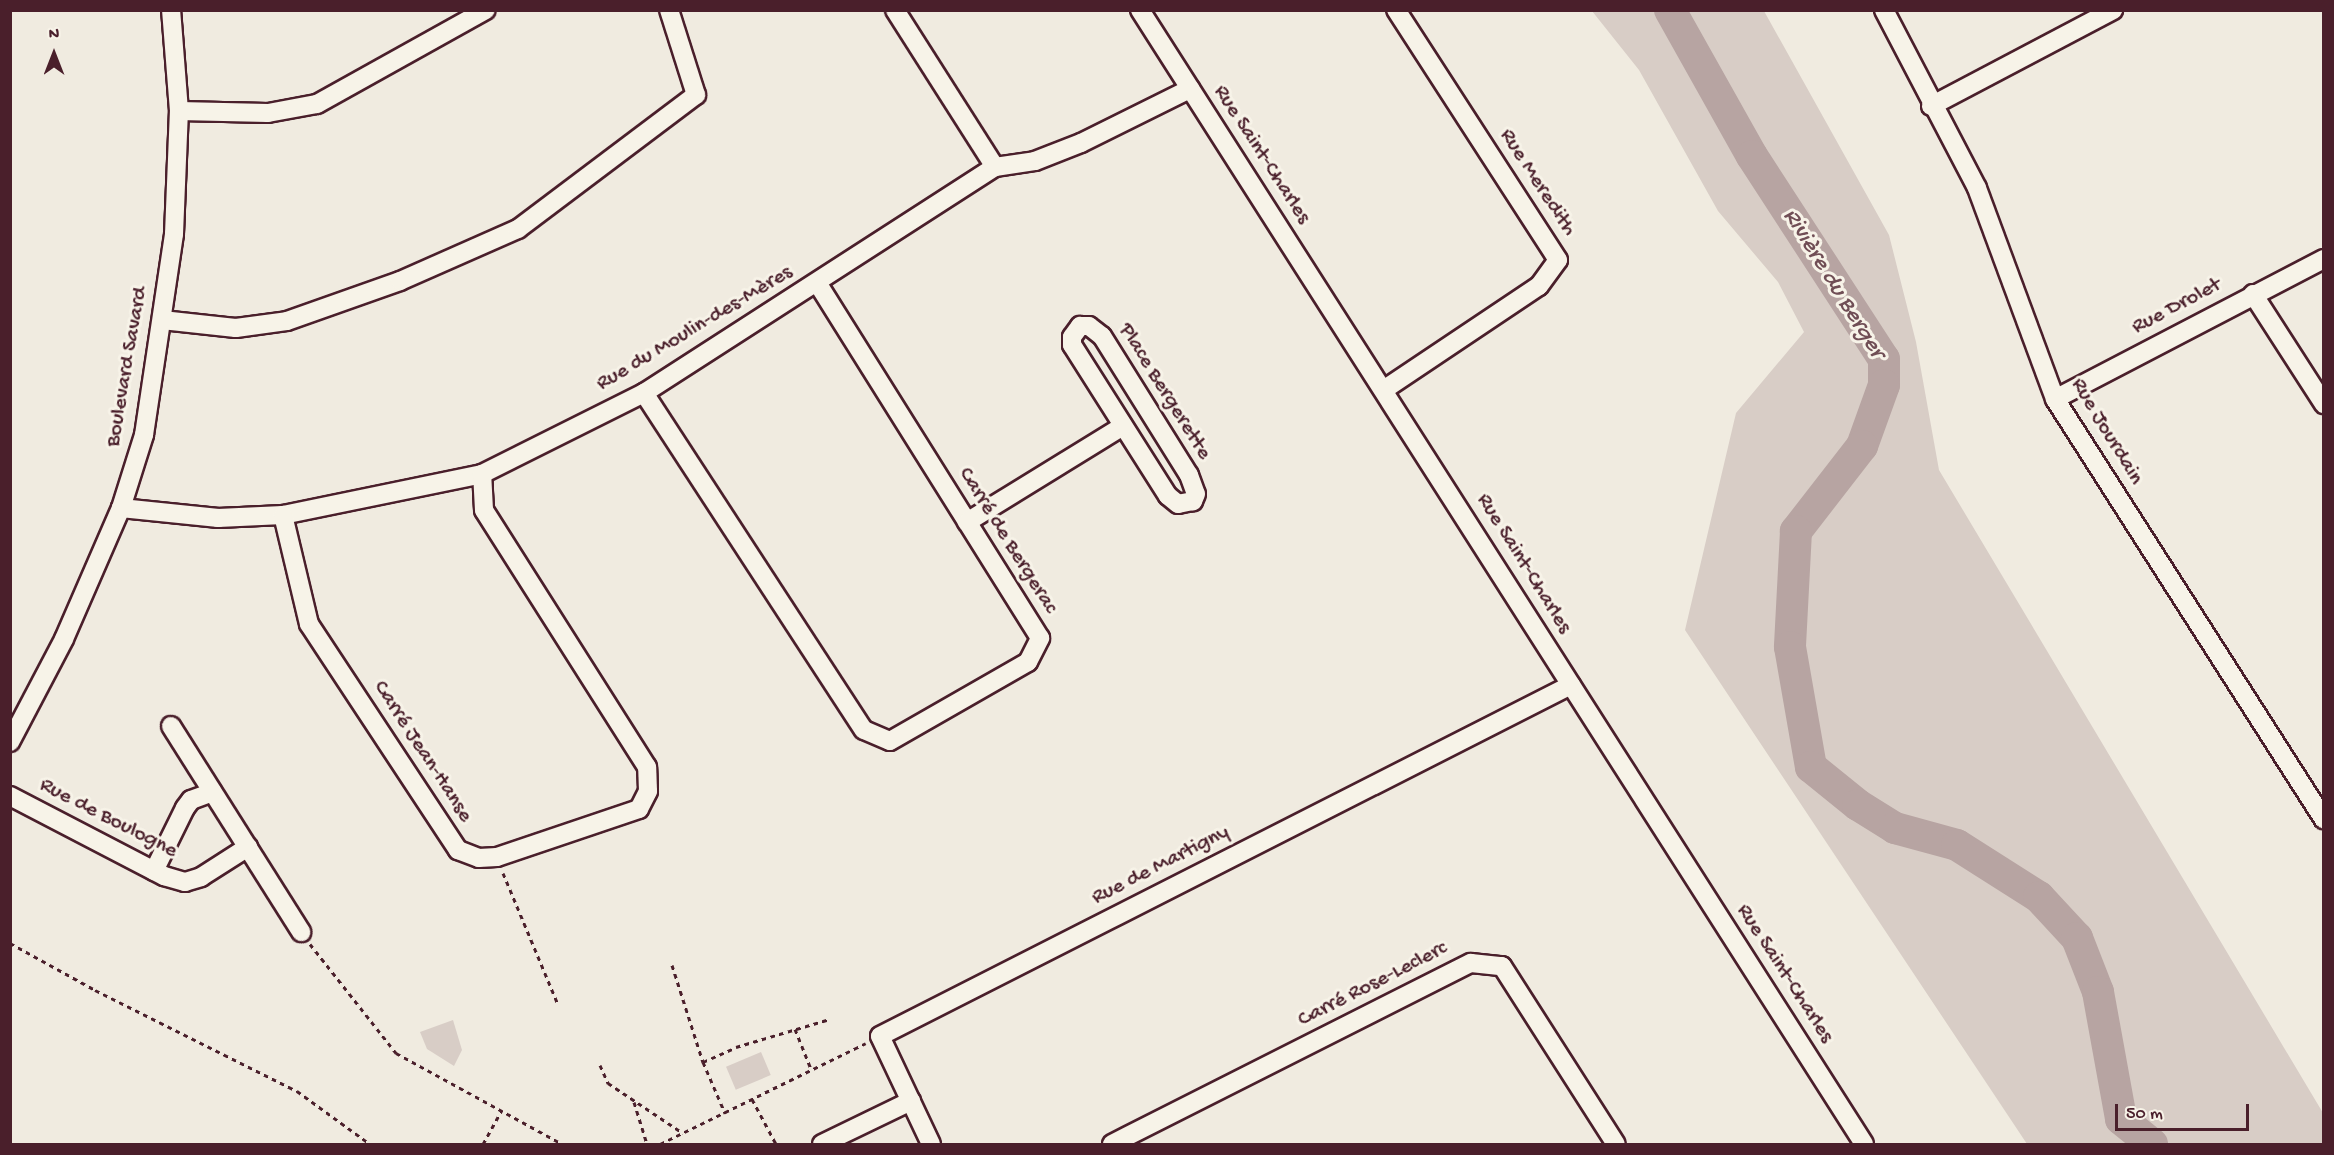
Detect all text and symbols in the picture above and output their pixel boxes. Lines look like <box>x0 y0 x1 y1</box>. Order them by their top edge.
north arrow <box>24 24 84 84</box>
text: N <box>49 26 59 45</box>
street label: Rue Saint-Charles <box>1206 81 1316 229</box>
street label: Rue Meredith <box>1493 124 1581 242</box>
water label: Rivière du Berger <box>1775 204 1891 364</box>
street label: Rue du Moulin-des-Mères <box>592 260 798 398</box>
street label: Rue Drolet <box>2128 273 2226 341</box>
street label: Boulevard Savard <box>101 285 155 449</box>
street label: Place Bergerette <box>1111 319 1217 465</box>
street label: Rue Jourdain <box>2064 374 2148 490</box>
street label: Carré de Bergerac <box>951 463 1063 619</box>
street label: Rue Saint-Charles <box>1469 489 1577 639</box>
street label: Carré Jean-Hanse <box>366 676 478 828</box>
street label: Rue de Boulogne <box>35 773 181 865</box>
street label: Rue de Martigny <box>1088 820 1234 912</box>
street label: Rue Saint-Charles <box>1729 900 1839 1048</box>
street label: Carré Rose-Leclerc <box>1294 936 1452 1034</box>
scale bar <box>2118 1092 2252 1130</box>
text: 50 m <box>2126 1104 2163 1125</box>

